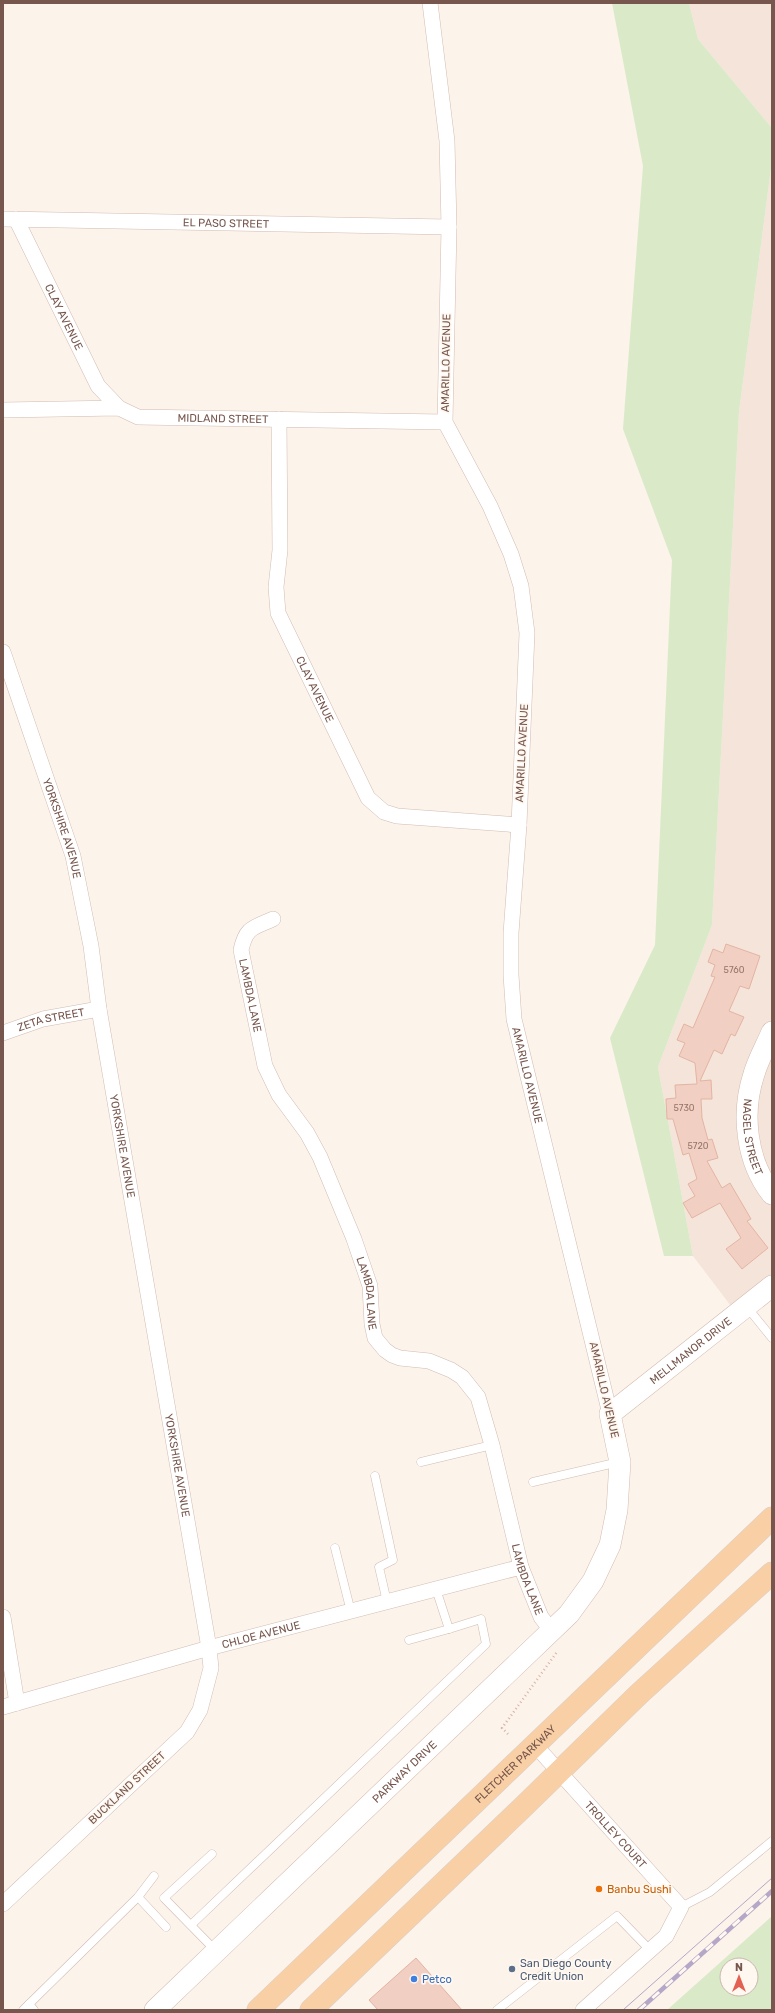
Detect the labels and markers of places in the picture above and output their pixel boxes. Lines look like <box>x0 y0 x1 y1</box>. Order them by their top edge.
place label: Banbu Sushi <box>607 1883 671 1896</box>
marker: Banbu Sushi <box>594 1884 604 1894</box>
place label: San Diego County Credit Union <box>520 1957 611 1983</box>
marker: San Diego County Credit Union <box>507 1964 517 1974</box>
place label: Petco <box>422 1973 452 1986</box>
marker: Petco <box>409 1974 419 1984</box>

